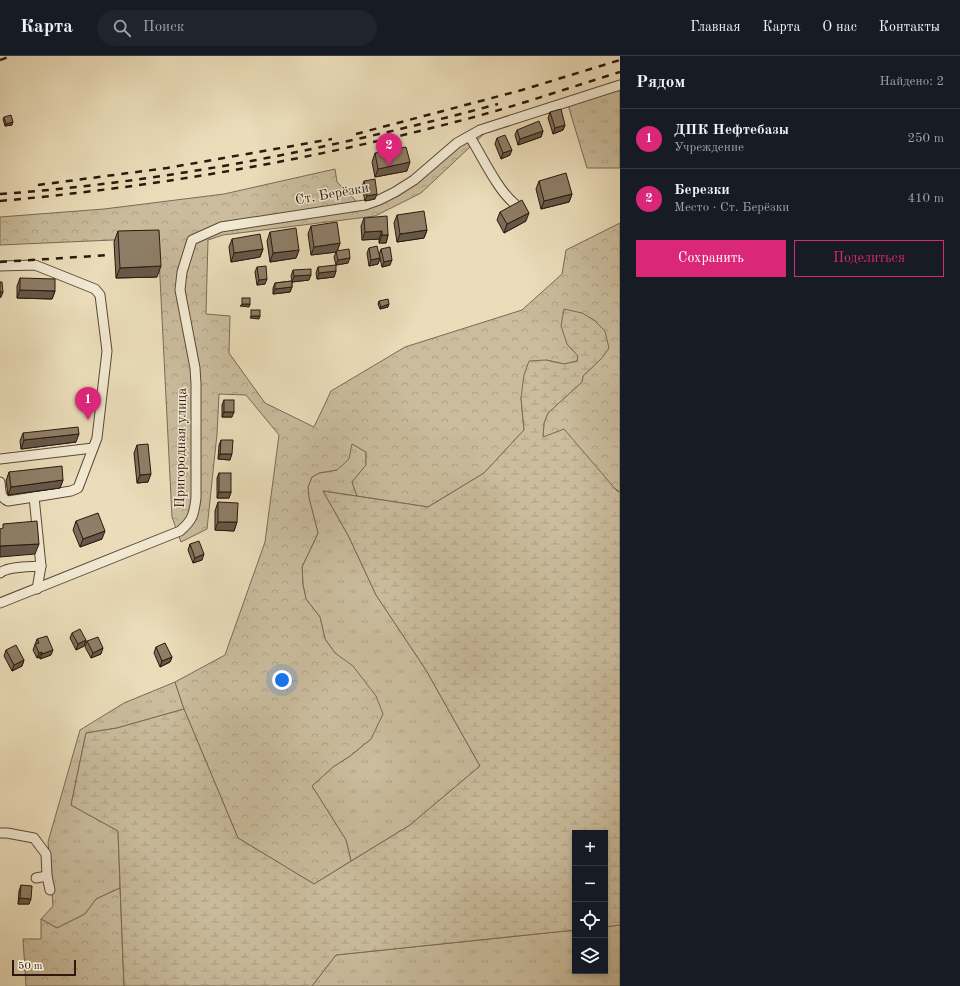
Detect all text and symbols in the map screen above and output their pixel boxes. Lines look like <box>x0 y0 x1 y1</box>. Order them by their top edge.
search box <box>97 10 377 46</box>
icon: search <box>111 17 133 39</box>
text: Карта <box>20 18 73 37</box>
text: Поиск <box>143 20 184 35</box>
text: Главная <box>690 20 740 34</box>
text: Карта <box>762 20 800 34</box>
text: О нас <box>822 20 857 34</box>
text: Контакты <box>879 20 940 34</box>
text: Рядом <box>636 74 685 91</box>
text: Найдено: 2 <box>880 75 944 88</box>
text: ДПК Нефтебазы <box>674 123 789 138</box>
text: 1 <box>645 132 653 145</box>
text: 250 m <box>907 132 944 145</box>
pin: 2 <box>376 133 402 166</box>
text: Учреждение <box>674 141 744 154</box>
street label: Ст. Берёзки <box>294 181 370 207</box>
text: Березки <box>674 183 730 198</box>
text: 2 <box>645 192 653 205</box>
text: 410 m <box>907 192 944 205</box>
text: Место · Ст. Берёзки <box>674 201 789 214</box>
button: Сохранить <box>636 240 786 277</box>
button: Поделиться <box>794 240 944 277</box>
pin: 1 <box>75 387 101 420</box>
street label: Пригородная улица <box>173 388 189 508</box>
your location <box>272 670 292 690</box>
map controls <box>572 830 608 974</box>
button: + <box>572 830 608 866</box>
button: − <box>572 866 608 902</box>
button: locate <box>572 902 608 938</box>
button: layers <box>572 938 608 974</box>
scale bar <box>12 958 76 977</box>
text: 50 m <box>18 961 43 972</box>

